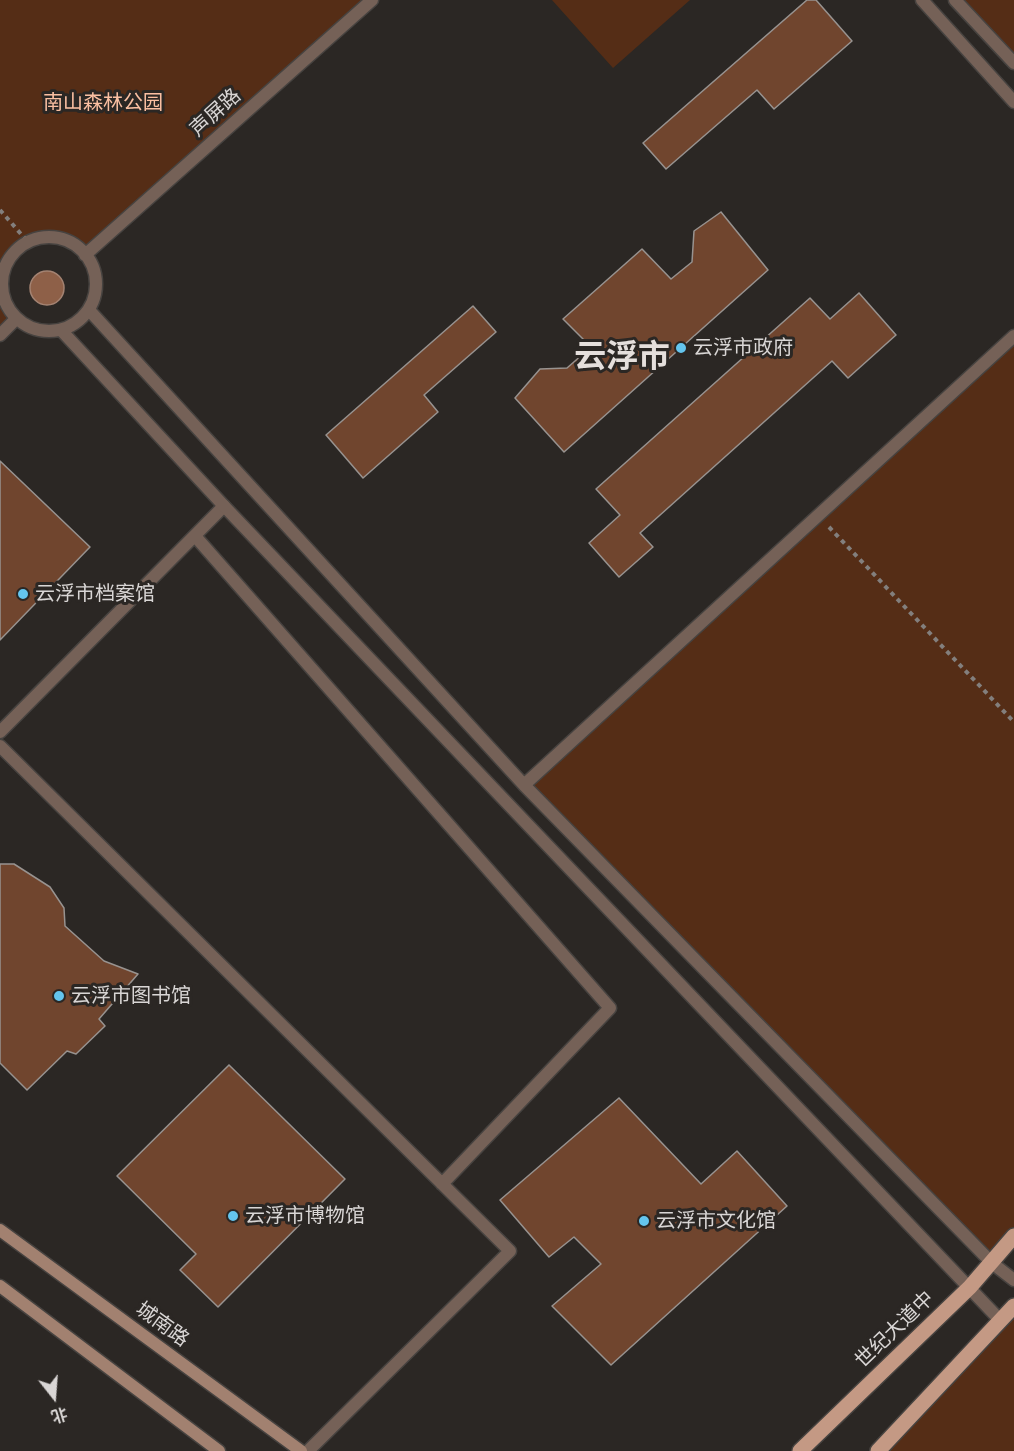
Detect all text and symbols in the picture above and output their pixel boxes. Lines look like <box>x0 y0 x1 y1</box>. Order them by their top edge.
street label: 声屏路 <box>186 84 246 142</box>
park label: 南山森林公园 <box>43 91 163 115</box>
place label: 云浮市政府 <box>693 336 793 360</box>
district label: 云浮市 <box>574 339 670 377</box>
marker: 云浮市政府 <box>674 341 688 355</box>
place label: 云浮市档案馆 <box>35 582 155 606</box>
marker: 云浮市档案馆 <box>16 587 30 601</box>
place label: 云浮市图书馆 <box>71 984 191 1008</box>
marker: 云浮市图书馆 <box>52 989 66 1003</box>
place label: 云浮市博物馆 <box>245 1204 365 1228</box>
marker: 云浮市博物馆 <box>226 1209 240 1223</box>
place label: 云浮市文化馆 <box>656 1209 776 1233</box>
marker: 云浮市文化馆 <box>637 1214 651 1228</box>
street label: 世纪大道中 <box>851 1287 939 1373</box>
street label: 城南路 <box>131 1298 193 1352</box>
north arrow <box>24 1367 84 1427</box>
text: 北 <box>49 1404 70 1425</box>

